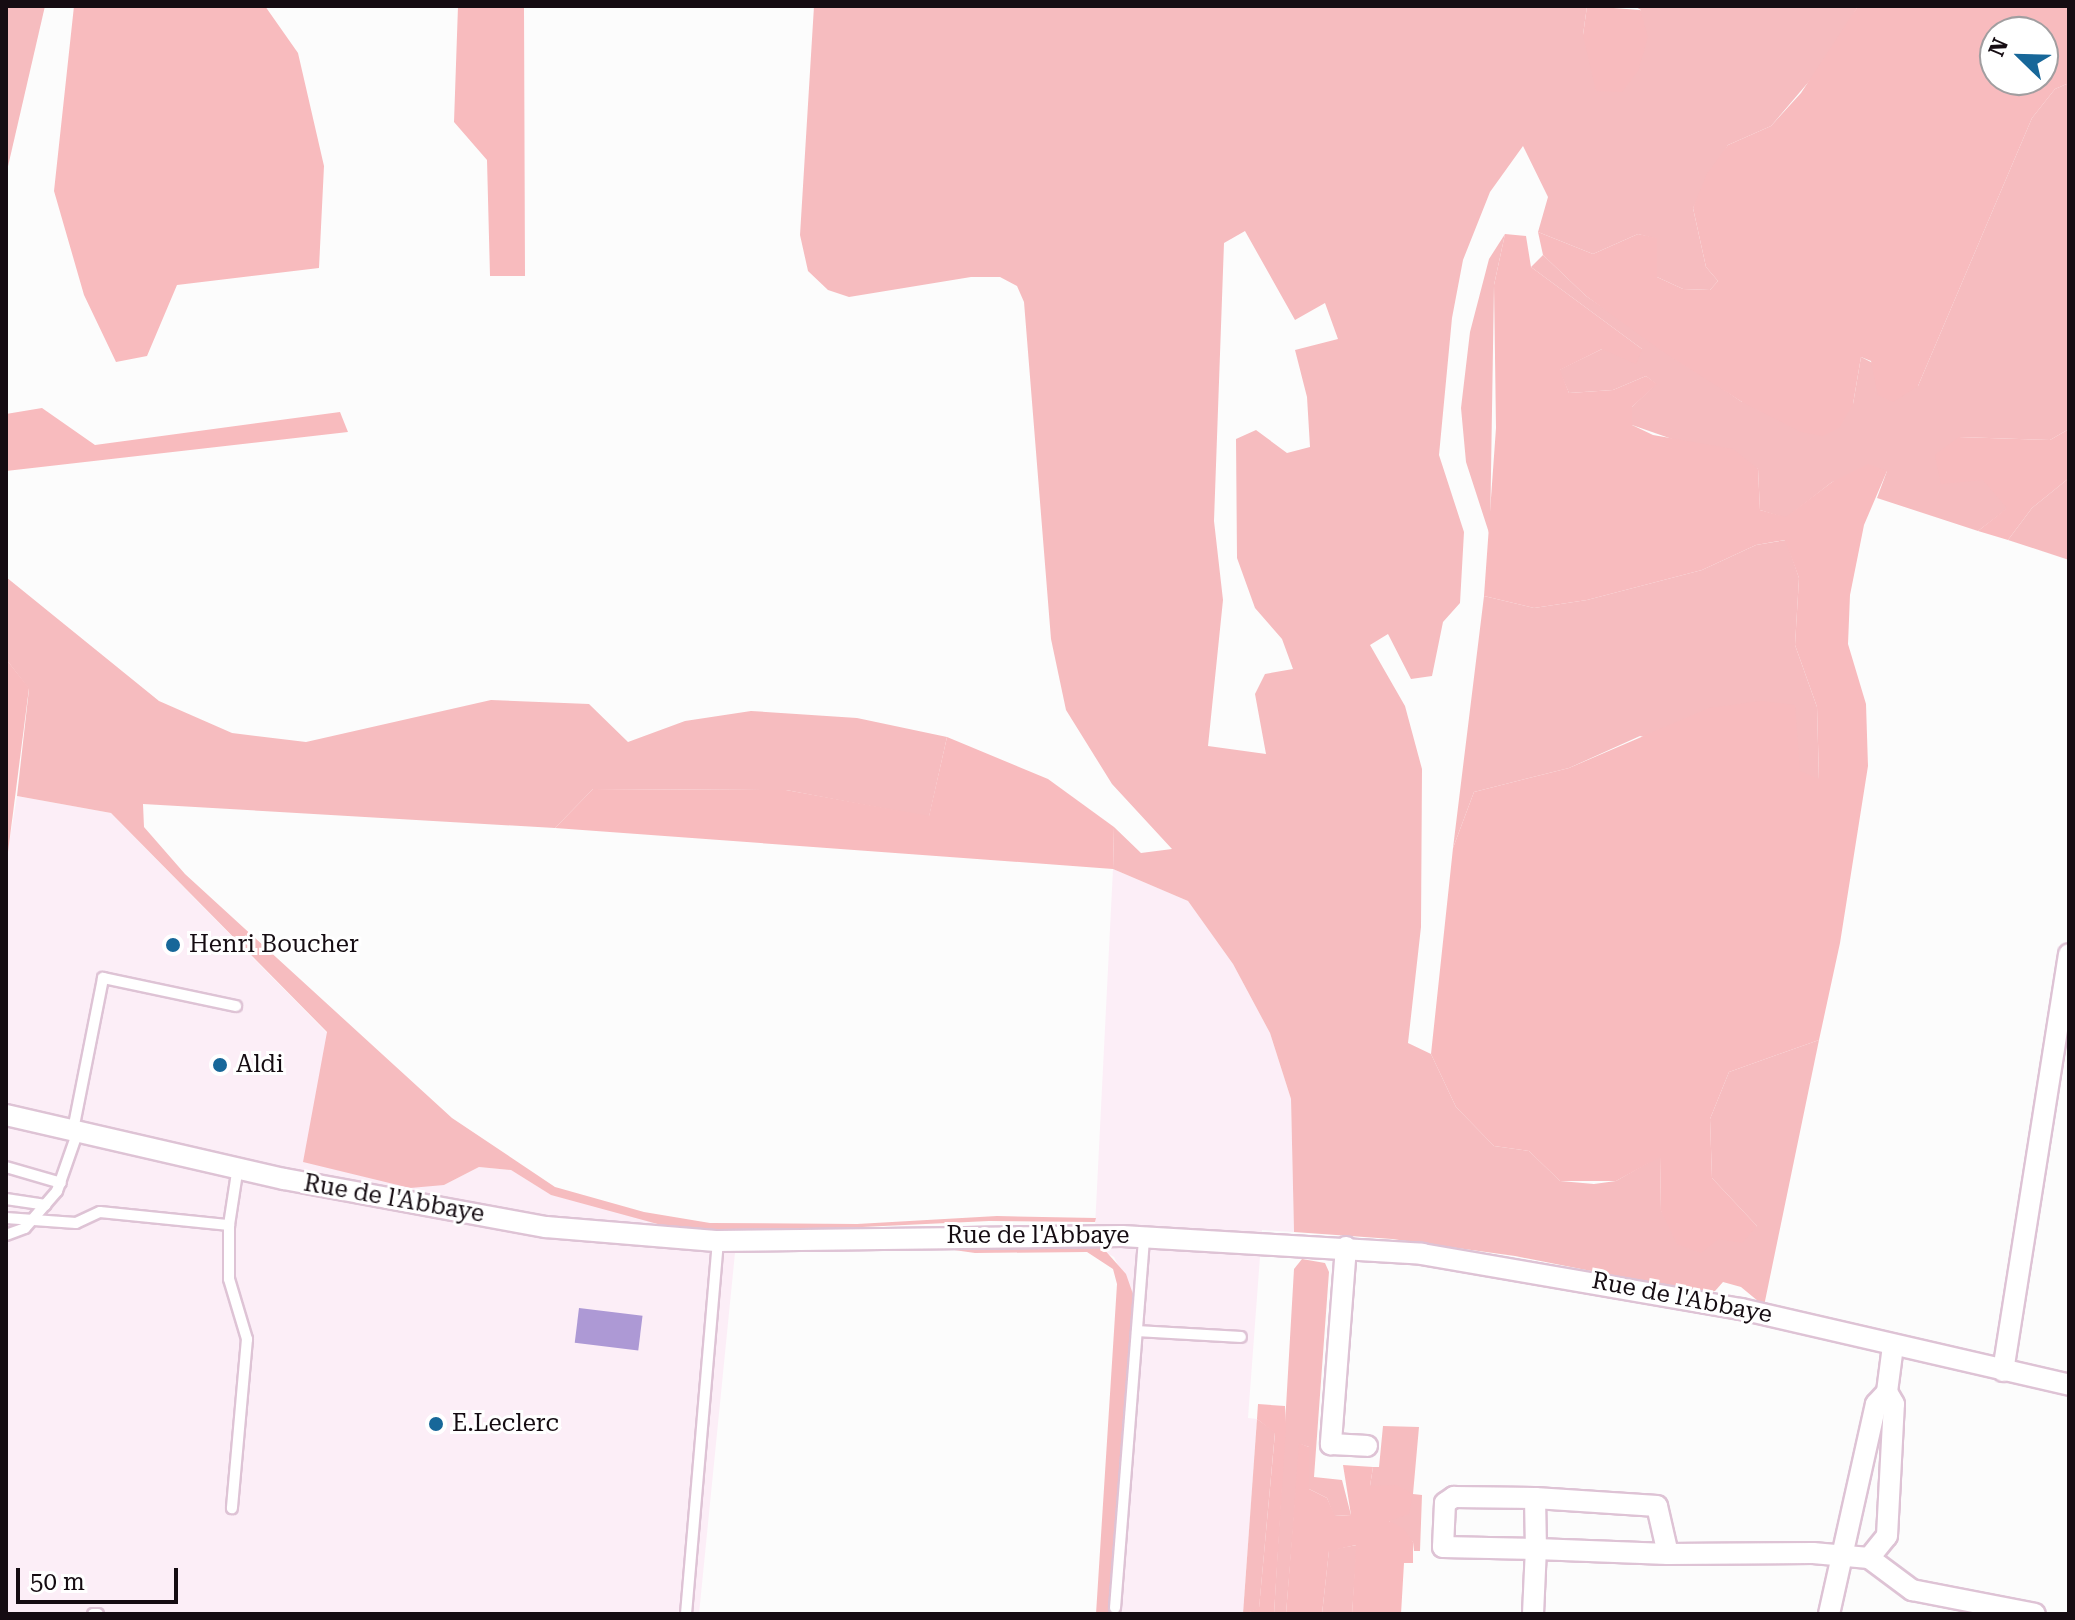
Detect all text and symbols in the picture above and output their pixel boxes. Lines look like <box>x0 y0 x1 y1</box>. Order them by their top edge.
north arrow <box>1979 16 2059 96</box>
text: N <box>1983 35 2013 60</box>
place label: Henri Boucher <box>189 931 359 959</box>
marker: Henri Boucher <box>164 936 182 954</box>
place label: Aldi <box>236 1051 284 1079</box>
marker: Aldi <box>211 1056 229 1074</box>
street label: Rue de l'Abbaye <box>301 1169 487 1229</box>
street label: Rue de l'Abbaye <box>947 1222 1129 1250</box>
street label: Rue de l'Abbaye <box>1589 1266 1775 1330</box>
place label: E.Leclerc <box>452 1410 559 1438</box>
marker: E.Leclerc <box>427 1415 445 1433</box>
scale bar <box>20 1552 182 1602</box>
text: 50 m <box>30 1568 85 1596</box>

